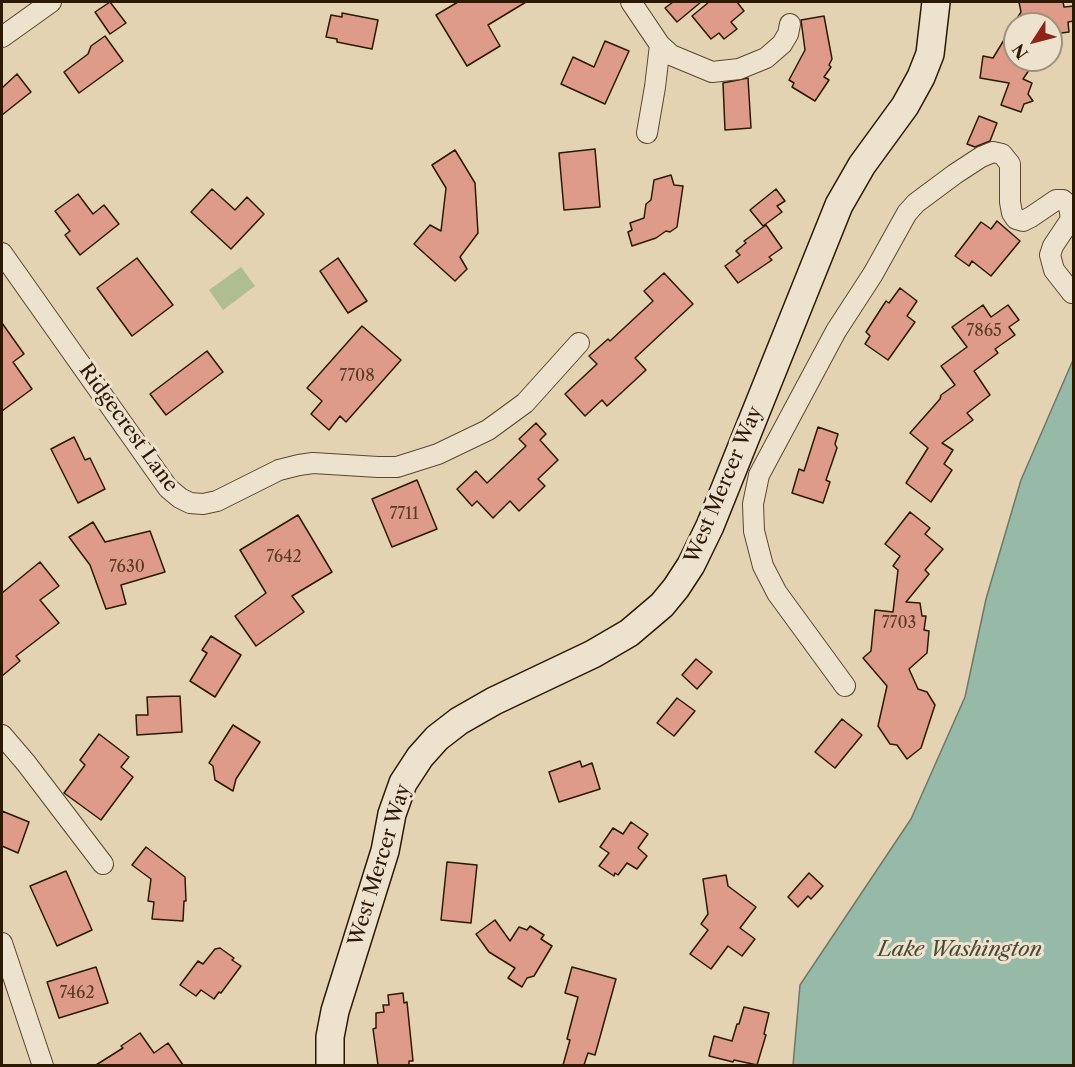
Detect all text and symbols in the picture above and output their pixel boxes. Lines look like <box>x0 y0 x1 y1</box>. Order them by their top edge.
north arrow <box>1003 12 1063 72</box>
text: N <box>1008 40 1032 63</box>
house number: 7865 <box>966 321 1002 341</box>
street label: Ridgecrest Lane <box>73 359 183 497</box>
house number: 7708 <box>339 366 375 386</box>
street label: West Mercer Way <box>680 403 768 567</box>
house number: 7711 <box>389 504 419 524</box>
house number: 7642 <box>266 547 302 567</box>
house number: 7630 <box>109 557 145 577</box>
house number: 7703 <box>882 613 916 633</box>
street label: West Mercer Way <box>344 781 416 949</box>
water label: Lake Washington <box>878 937 1042 963</box>
house number: 7462 <box>59 983 95 1003</box>

